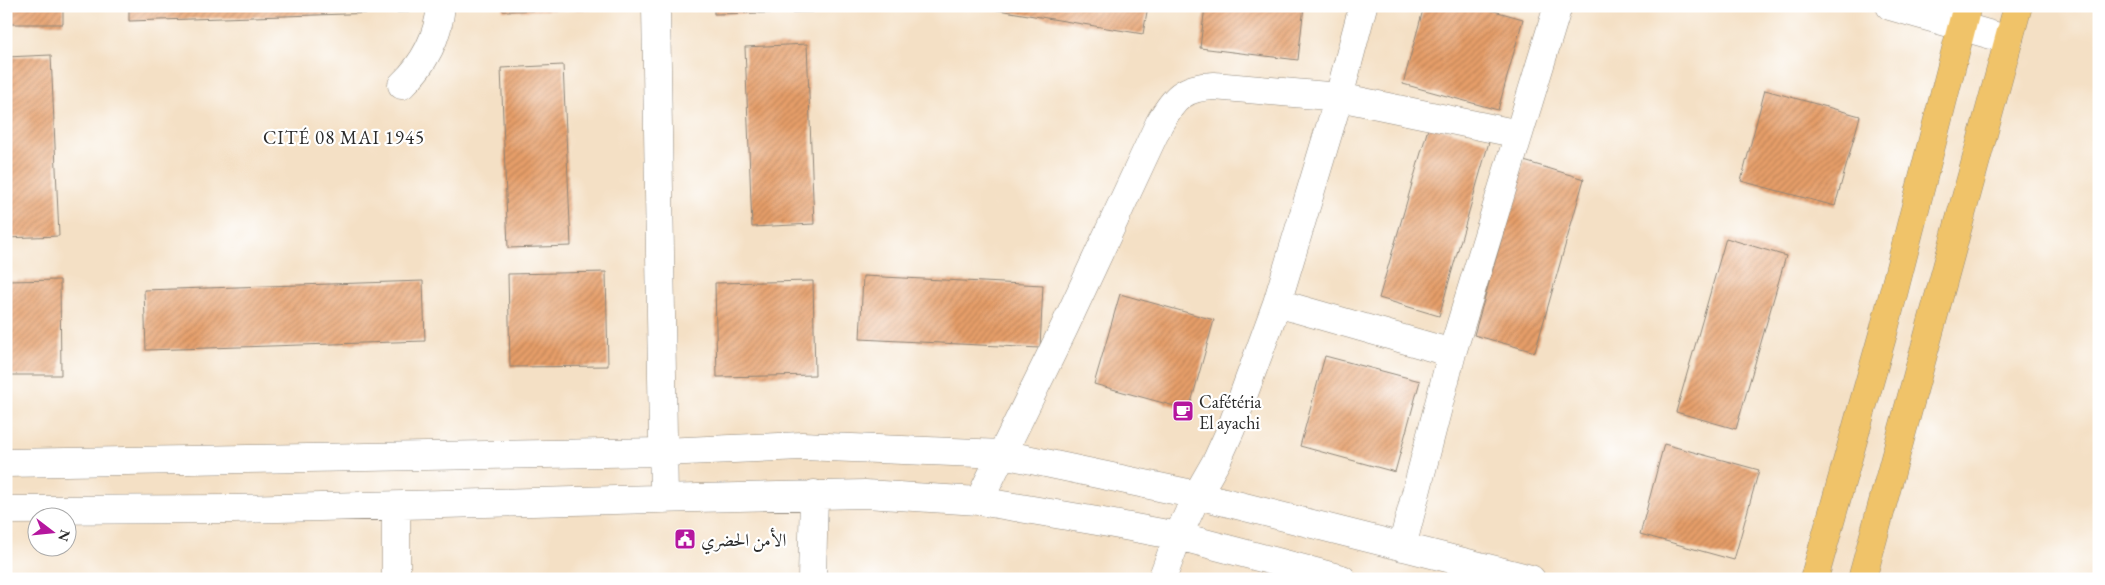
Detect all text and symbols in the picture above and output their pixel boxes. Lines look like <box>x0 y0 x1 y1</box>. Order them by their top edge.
district label: CITÉ 08 MAI 1945 <box>263 125 425 150</box>
place label: Cafétéria El ayachi <box>1199 390 1262 434</box>
cafe icon: Cafétéria El ayachi <box>1171 399 1195 423</box>
north arrow <box>28 508 78 558</box>
public building icon: الأمن الحضري <box>673 527 697 551</box>
place label: الأمن الحضري <box>701 527 786 555</box>
text: N <box>54 528 75 544</box>

